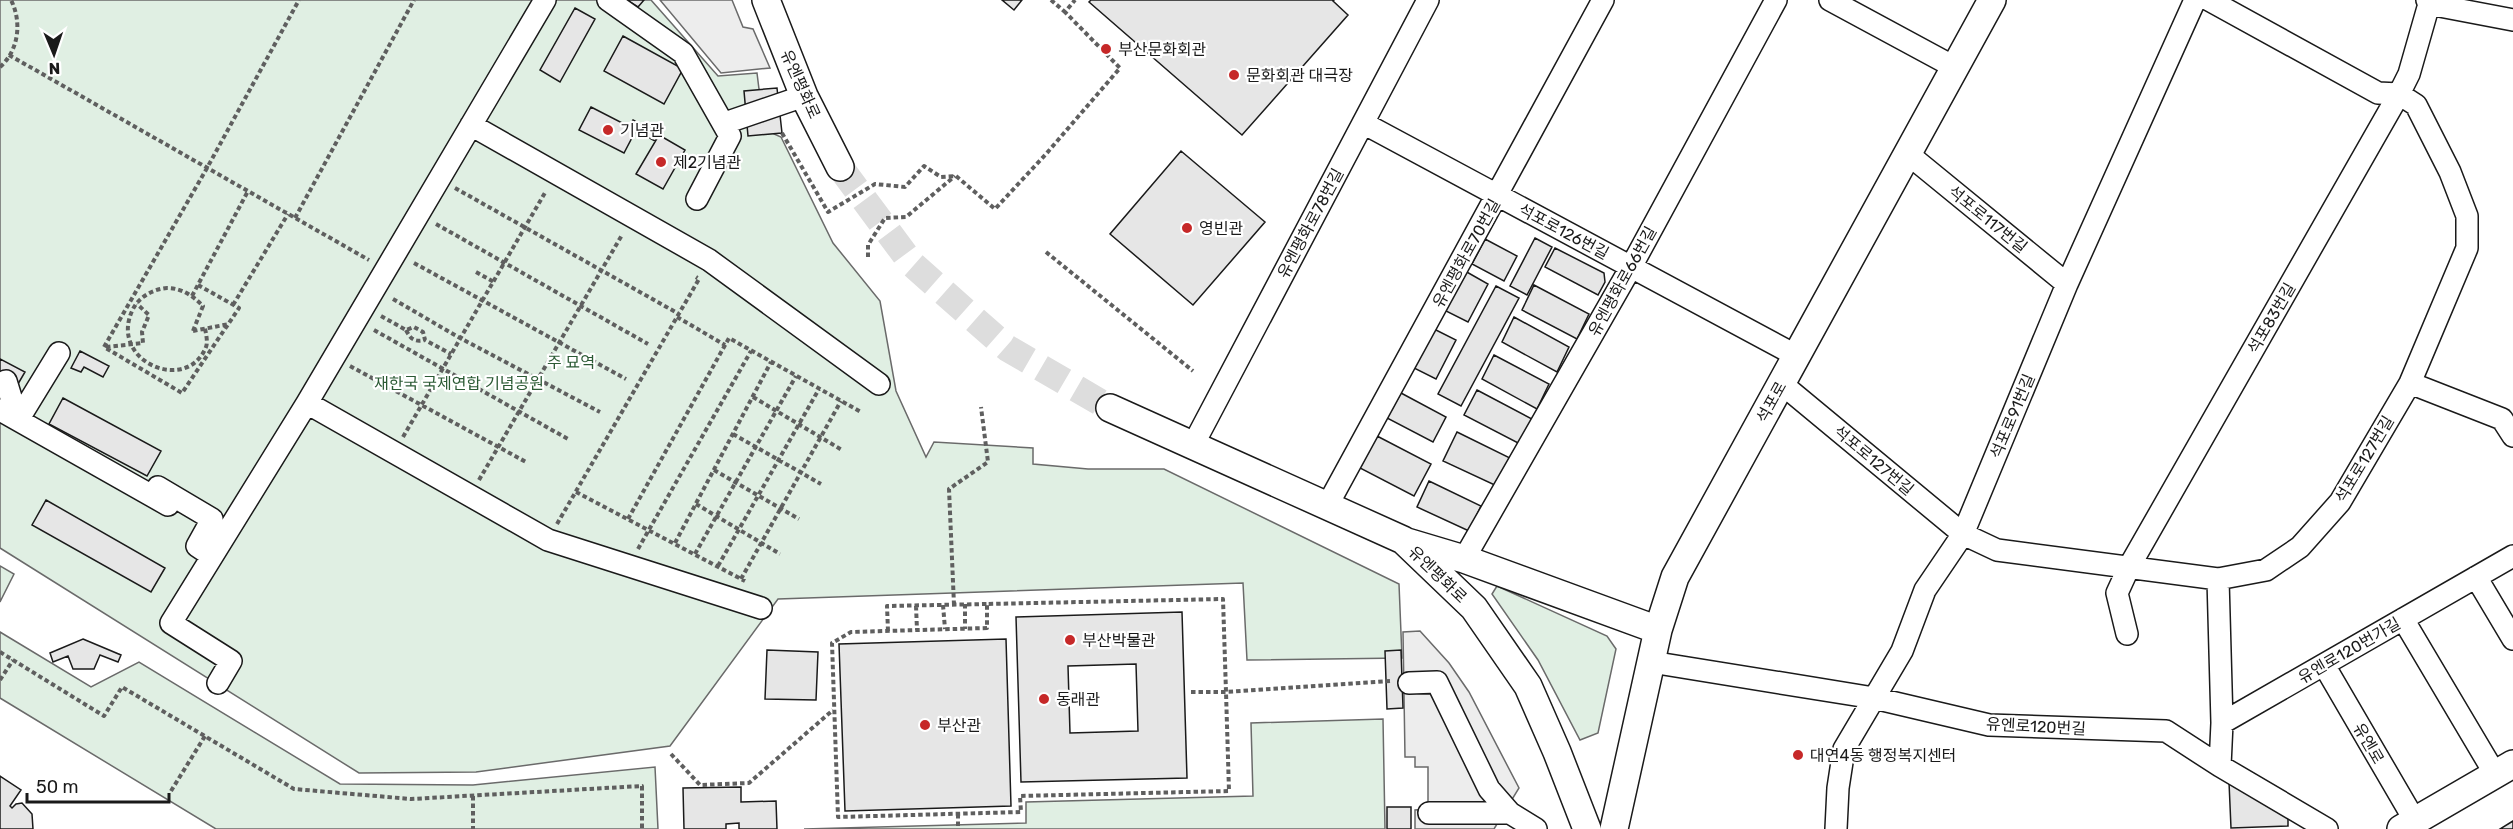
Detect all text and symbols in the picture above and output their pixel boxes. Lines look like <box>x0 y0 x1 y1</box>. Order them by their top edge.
north arrow <box>24 24 84 84</box>
place label: 부산문화회관 <box>1118 40 1207 59</box>
marker: 부산문화회관 <box>1099 42 1113 56</box>
street label: 유엔평화로 <box>777 47 824 122</box>
text: N <box>48 59 61 78</box>
place label: 문화회관 대극장 <box>1246 66 1353 85</box>
marker: 문화회관 대극장 <box>1227 68 1241 82</box>
place label: 기념관 <box>620 121 664 140</box>
marker: 기념관 <box>601 123 615 137</box>
place label: 제2기념관 <box>673 153 742 172</box>
marker: 제2기념관 <box>654 155 668 169</box>
street label: 유엔평화로78번길 <box>1274 165 1347 281</box>
street label: 석포로117번길 <box>1945 182 2031 257</box>
street label: 유엔평화로70번길 <box>1429 196 1504 311</box>
street label: 석포로126번길 <box>1515 200 1612 263</box>
place label: 영빈관 <box>1199 219 1243 238</box>
marker: 영빈관 <box>1180 221 1194 235</box>
street label: 유엔평화로66번길 <box>1584 223 1660 339</box>
street label: 석포83번길 <box>2244 279 2299 357</box>
park label: 주 묘역 <box>547 353 595 372</box>
street label: 석포로91번길 <box>1986 371 2039 461</box>
park label: 재한국 국제연합 기념공원 <box>374 374 544 393</box>
street label: 석포로 <box>1752 378 1791 426</box>
street label: 석포로127번길 <box>2331 412 2398 506</box>
street label: 석포로127번길 <box>1830 422 1917 499</box>
street label: 유엔평화로 <box>1405 542 1471 607</box>
street label: 유엔로120번가길 <box>2295 614 2404 687</box>
place label: 부산박물관 <box>1082 631 1156 650</box>
marker: 부산박물관 <box>1063 633 1077 647</box>
place label: 동래관 <box>1056 690 1100 709</box>
marker: 동래관 <box>1037 692 1051 706</box>
street label: 유엔로120번길 <box>1986 714 2086 739</box>
place label: 부산관 <box>937 716 981 735</box>
marker: 부산관 <box>918 718 932 732</box>
street label: 유엔로 <box>2349 719 2388 767</box>
place label: 대연4동 행정복지센터 <box>1810 746 1956 765</box>
marker: 대연4동 행정복지센터 <box>1791 748 1805 762</box>
scale bar <box>27 766 170 804</box>
text: 50 m <box>36 776 79 798</box>

